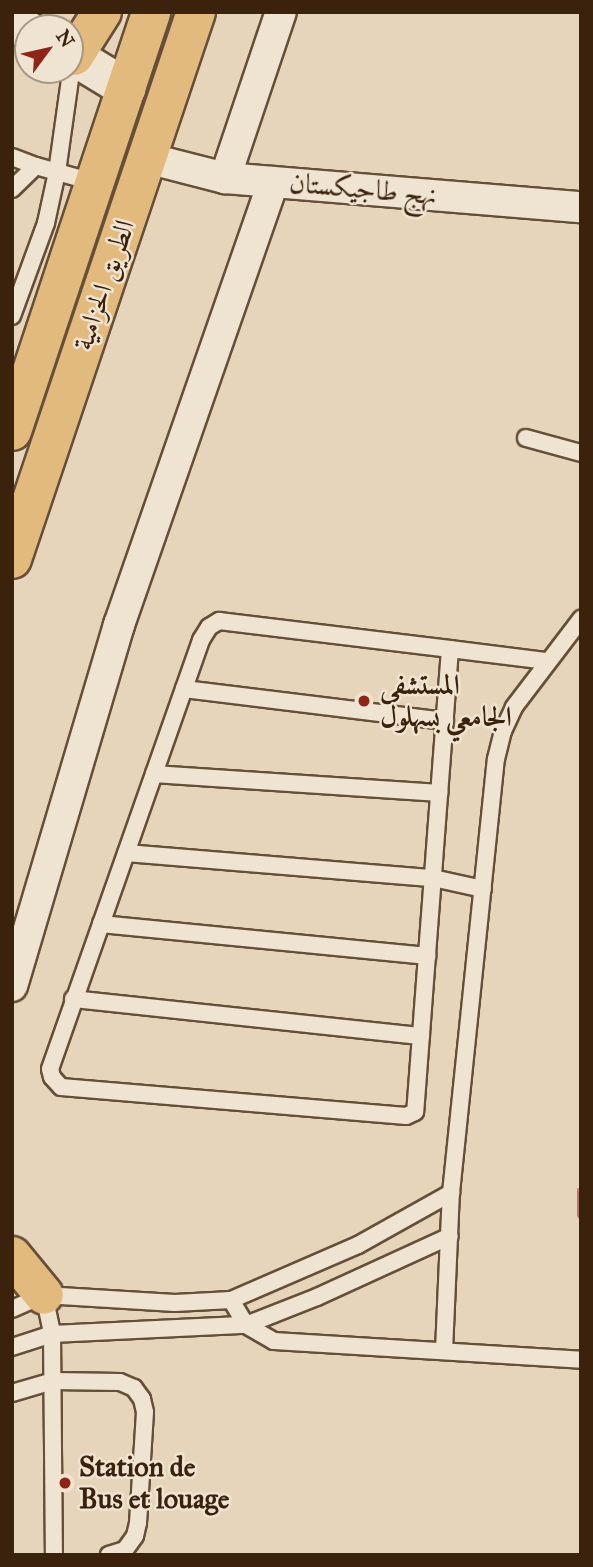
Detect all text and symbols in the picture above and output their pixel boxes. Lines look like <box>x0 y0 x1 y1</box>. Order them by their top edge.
north arrow <box>14 14 84 84</box>
text: N <box>51 25 79 51</box>
street label: نهج طاجيكستان <box>288 166 438 212</box>
street label: الطريق الحزامية <box>66 215 142 355</box>
place label: المستشفى الجامعي بسهلول <box>380 668 512 734</box>
marker: المستشفى الجامعي بسهلول <box>354 691 374 711</box>
place label: Station de Bus et louage <box>79 1450 230 1516</box>
marker: Station de Bus et louage <box>57 1475 73 1491</box>

